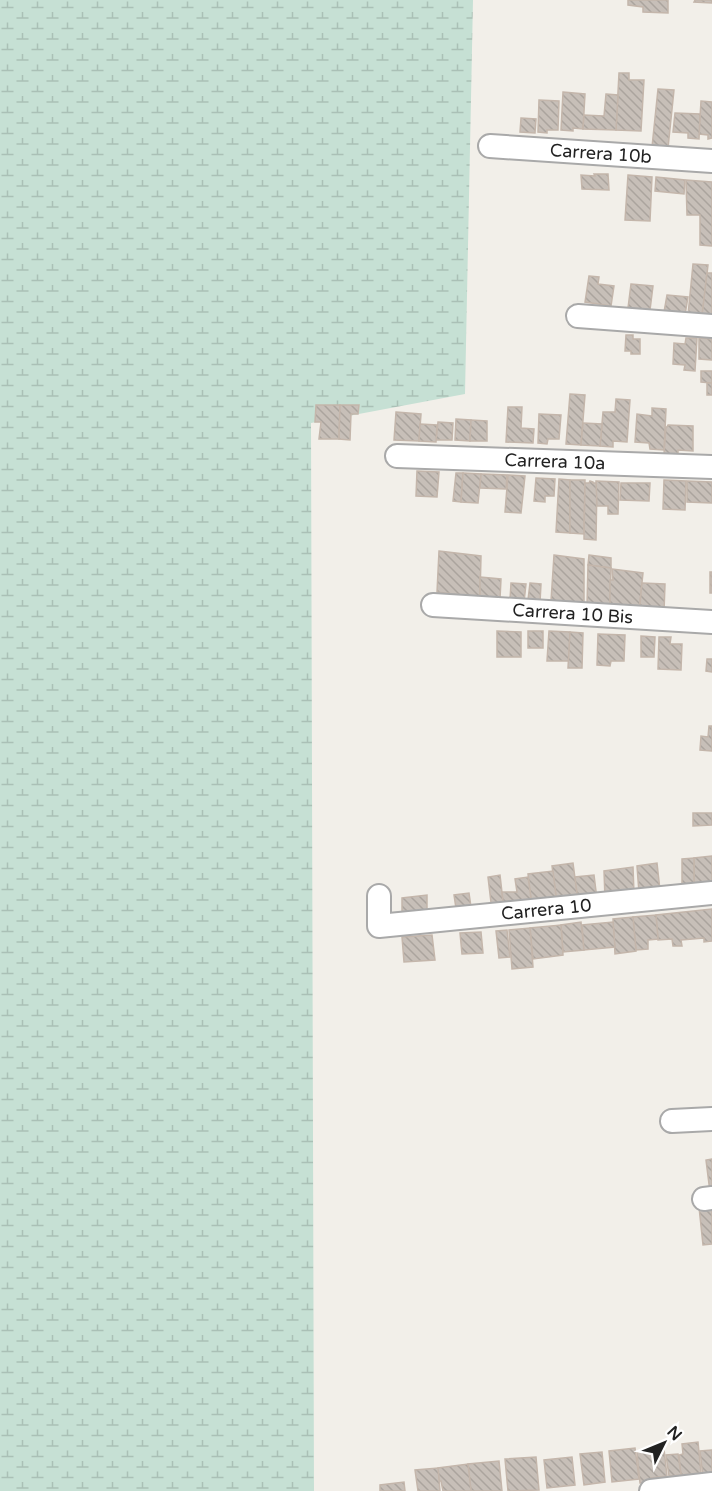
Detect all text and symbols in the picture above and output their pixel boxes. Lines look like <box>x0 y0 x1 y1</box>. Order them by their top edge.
street label: Carrera 10b <box>549 139 652 168</box>
street label: Carrera 10a <box>504 449 606 474</box>
street label: Carrera 10 Bis <box>512 599 634 628</box>
street label: Carrera 10 <box>500 894 592 925</box>
north arrow <box>634 1413 694 1473</box>
text: N <box>663 1422 686 1445</box>

